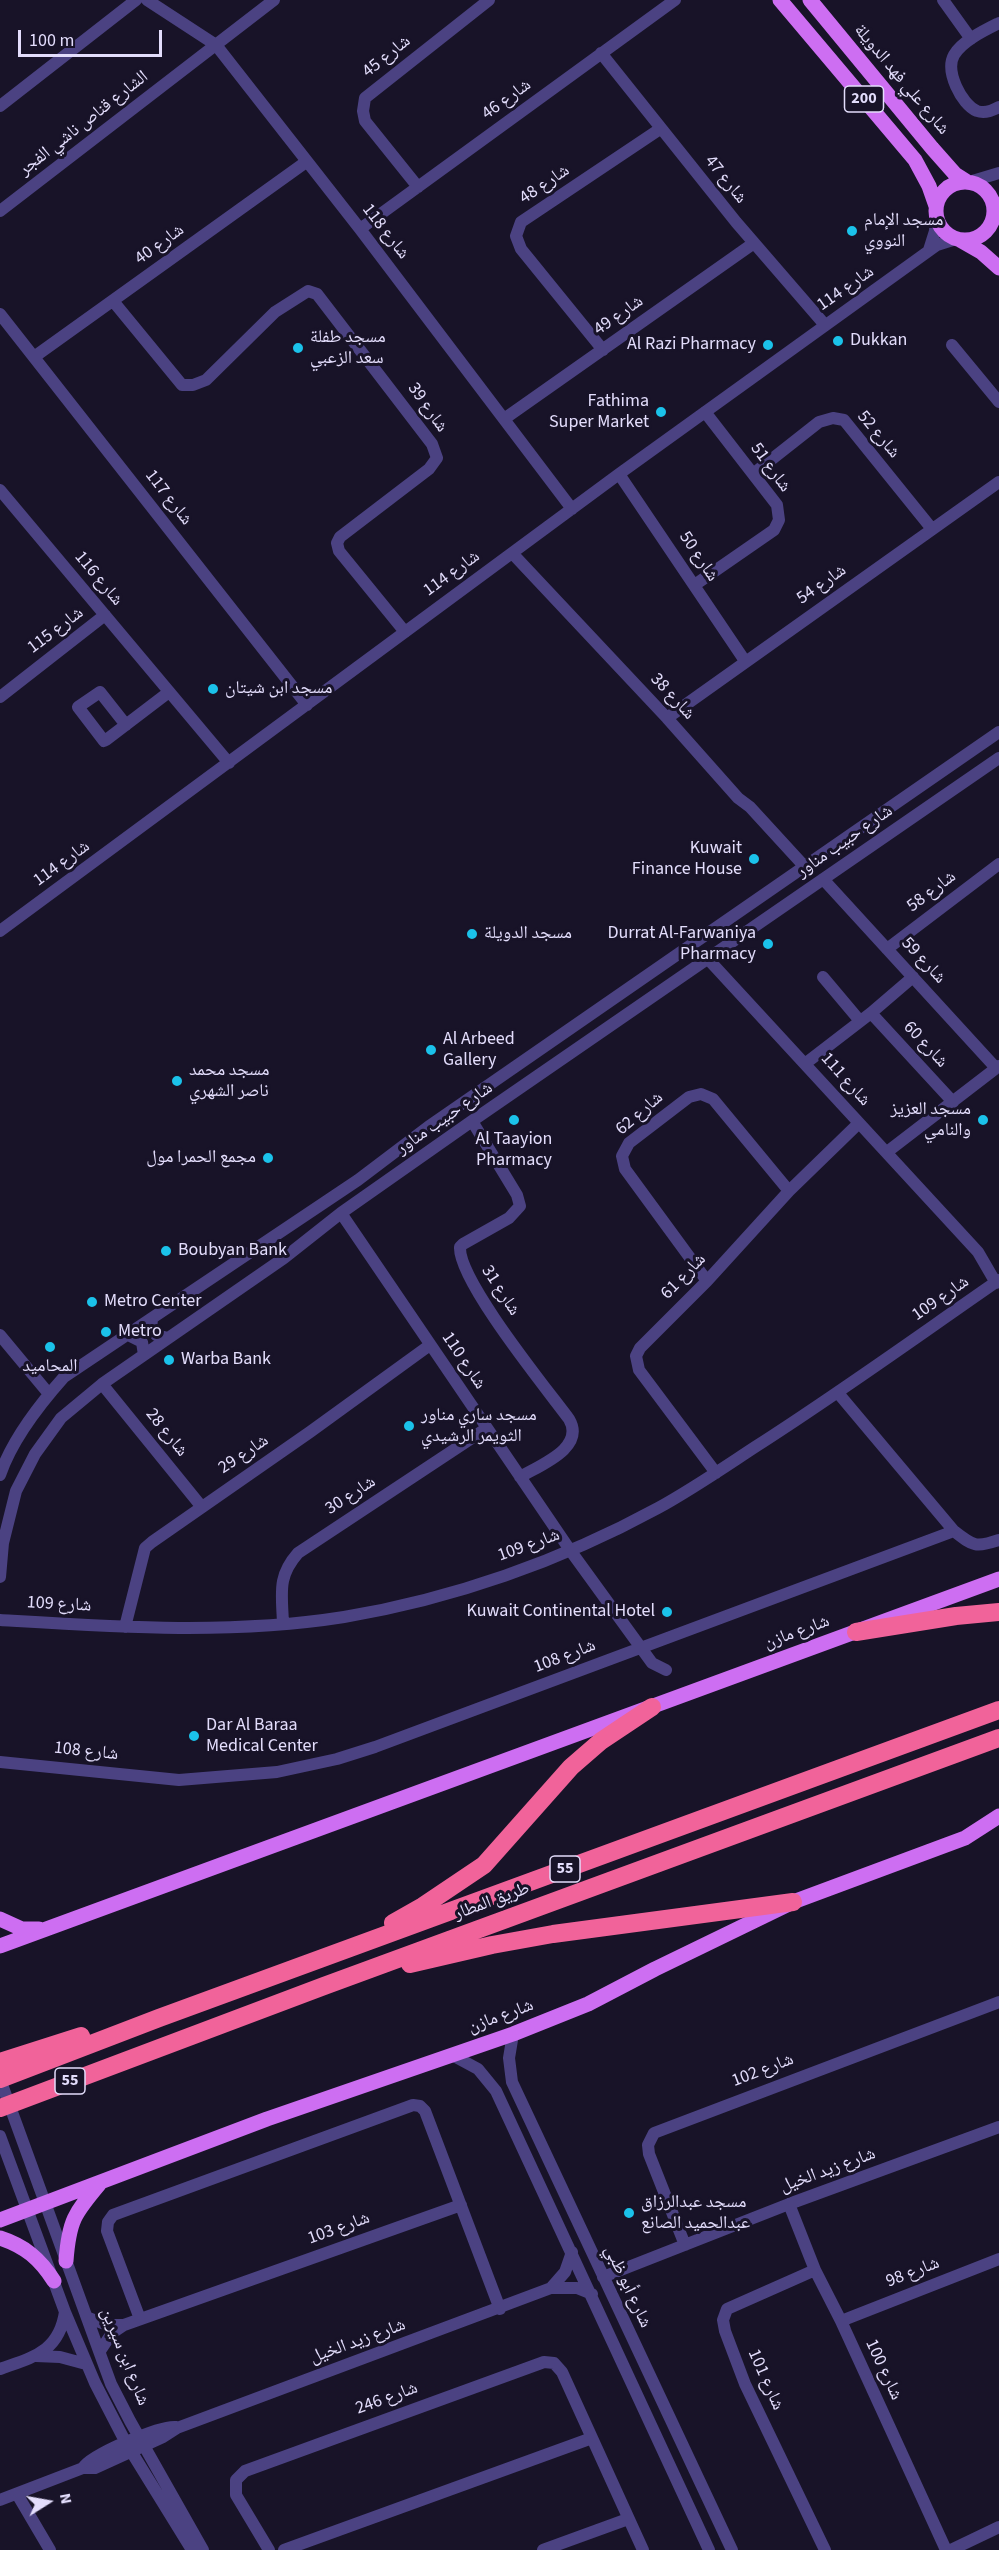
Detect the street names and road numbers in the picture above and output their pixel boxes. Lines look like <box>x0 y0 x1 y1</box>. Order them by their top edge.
street label: شارع علي فهد الدويلة <box>848 20 954 140</box>
street label: شارع 45 <box>359 31 415 83</box>
street label: الشارع قناص ناشي الفجر <box>15 67 153 181</box>
street label: شارع 46 <box>478 75 536 125</box>
road number: 200 <box>844 86 884 112</box>
street label: شارع 47 <box>699 152 751 208</box>
street label: شارع 48 <box>516 160 574 210</box>
street label: شارع 118 <box>357 200 413 264</box>
street label: شارع 40 <box>131 220 189 270</box>
street label: شارع 114 <box>813 262 879 316</box>
street label: شارع 49 <box>590 291 648 341</box>
street label: شارع 39 <box>402 379 452 437</box>
street label: شارع 52 <box>852 407 904 463</box>
street label: شارع 51 <box>745 439 795 497</box>
street label: شارع 117 <box>140 466 196 530</box>
street label: شارع 50 <box>673 528 723 586</box>
street label: شارع 114 <box>419 546 485 602</box>
street label: شارع 116 <box>69 547 127 611</box>
street label: شارع 54 <box>793 560 851 610</box>
street label: شارع 115 <box>24 603 88 659</box>
street label: شارع 38 <box>645 669 699 725</box>
street label: شارع حبيب مناور <box>793 801 897 883</box>
street label: شارع 114 <box>29 836 95 892</box>
street label: شارع 58 <box>903 867 961 917</box>
street label: شارع 59 <box>896 933 950 989</box>
street label: شارع 60 <box>898 1017 952 1073</box>
street label: شارع 111 <box>815 1049 875 1111</box>
street label: شارع حبيب مناور <box>393 1078 497 1160</box>
street label: شارع 62 <box>612 1088 668 1140</box>
street label: شارع 61 <box>657 1249 711 1305</box>
street label: شارع 31 <box>476 1262 524 1320</box>
street label: شارع 109 <box>908 1272 974 1326</box>
street label: شارع 110 <box>436 1328 490 1394</box>
street label: شارع 28 <box>140 1405 192 1461</box>
street label: شارع 29 <box>215 1430 273 1480</box>
street label: شارع 30 <box>322 1472 380 1520</box>
street label: شارع 109 <box>495 1525 563 1567</box>
street label: شارع 109 <box>26 1593 92 1617</box>
street label: شارع مازن <box>761 1611 833 1655</box>
street label: شارع 108 <box>531 1635 599 1679</box>
street label: شارع 108 <box>53 1738 119 1766</box>
road number: 55 <box>550 1856 580 1882</box>
street label: طريق المطار <box>451 1878 533 1926</box>
street label: شارع مازن <box>465 1995 537 2039</box>
street label: شارع 102 <box>729 2049 797 2093</box>
road number: 55 <box>55 2068 85 2094</box>
street label: شارع زيد الخيل <box>777 2144 879 2198</box>
street label: شارع 103 <box>305 2208 373 2250</box>
street label: شارع أبو ظبي <box>598 2242 656 2332</box>
street label: شارع 98 <box>883 2253 943 2293</box>
street label: شارع ابن سيرين <box>95 2305 153 2409</box>
street label: شارع زيد الخيل <box>307 2315 409 2369</box>
street label: شارع 100 <box>860 2336 906 2404</box>
street label: شارع 101 <box>742 2346 788 2414</box>
street label: شارع 246 <box>353 2378 421 2420</box>

